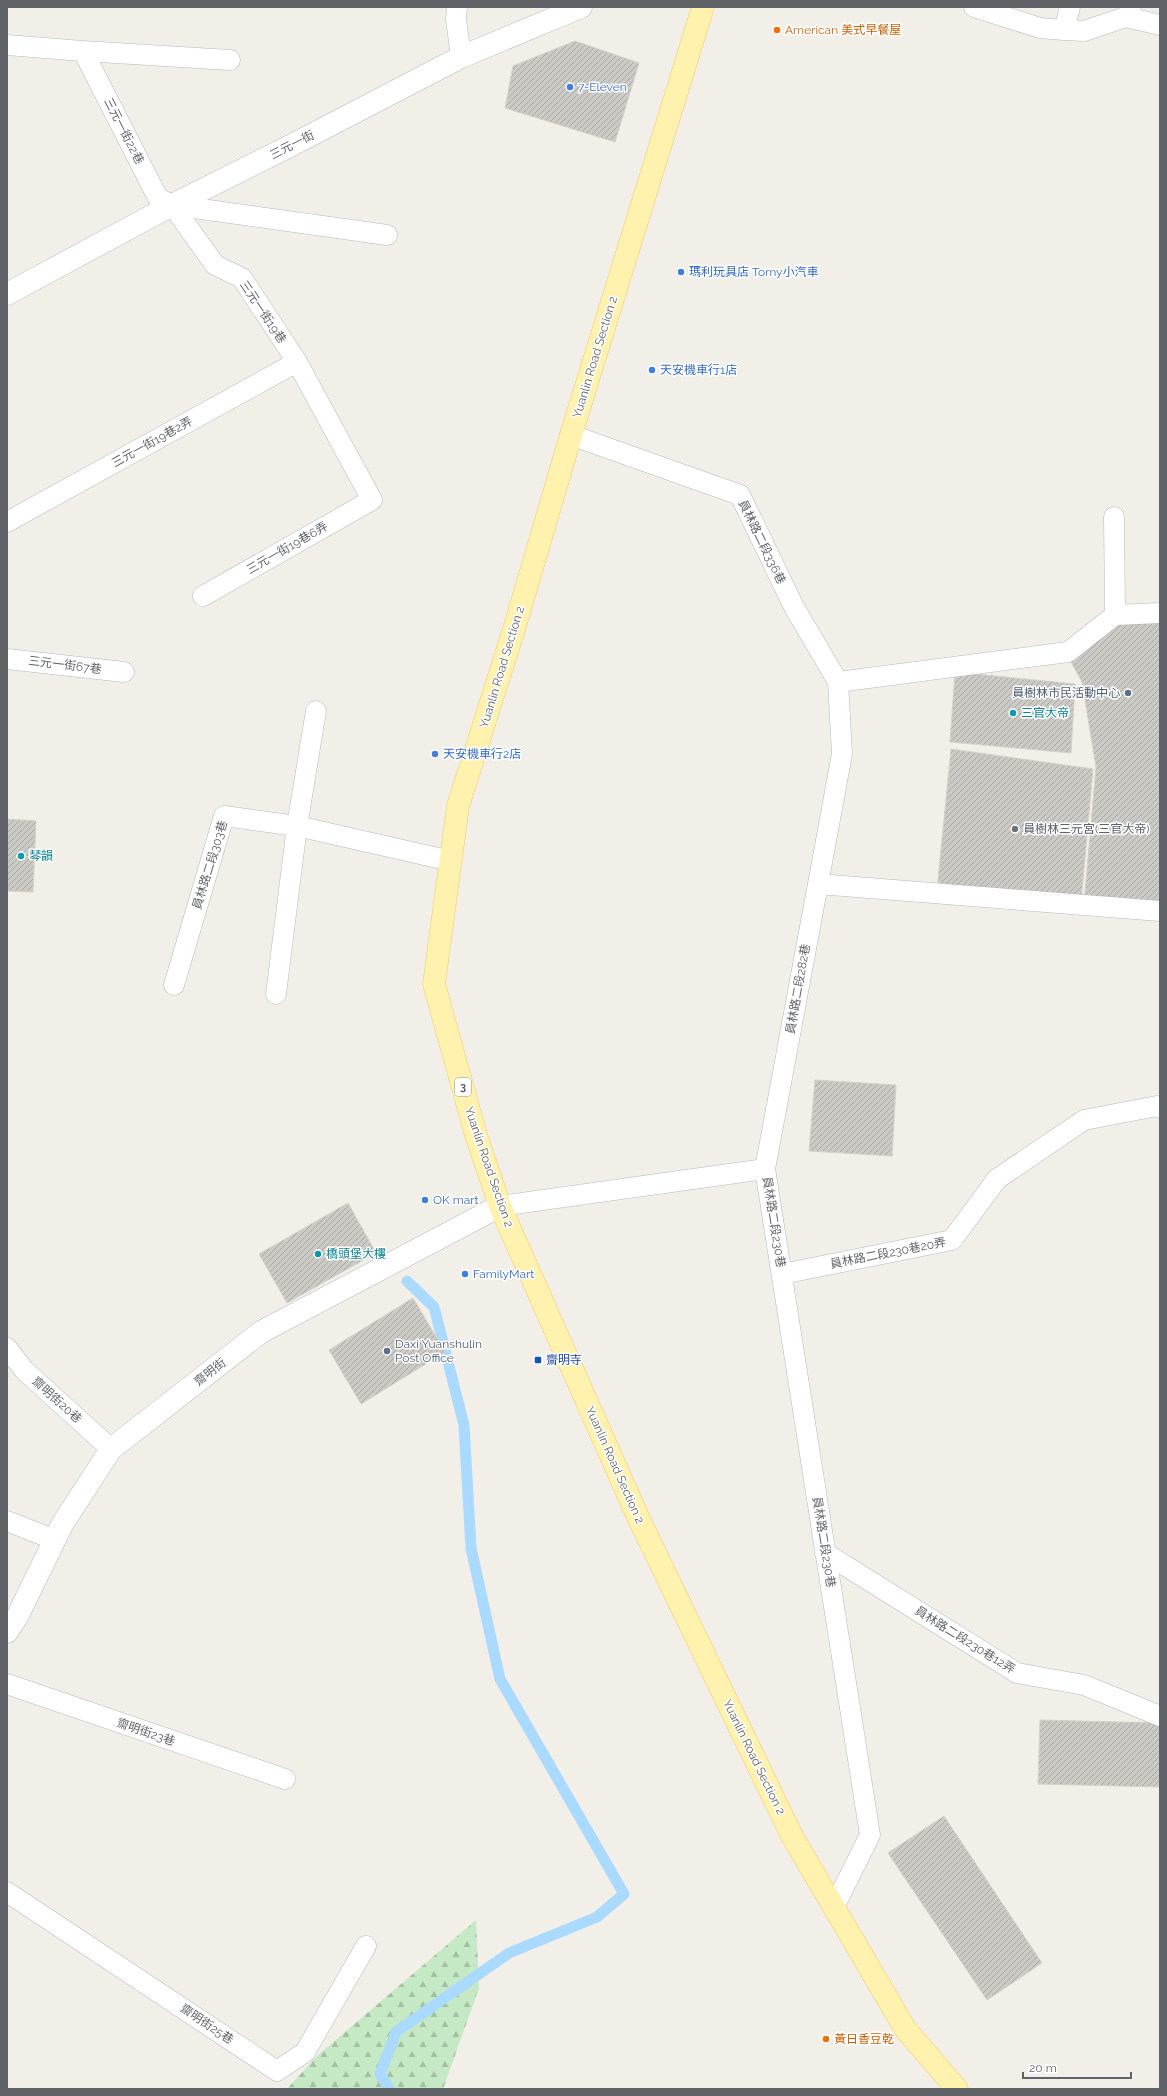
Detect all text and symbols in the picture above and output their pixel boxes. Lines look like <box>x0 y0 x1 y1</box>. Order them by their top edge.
place label: American 美式早餐屋 <box>785 23 901 37</box>
marker: American 美式早餐屋 <box>772 25 782 35</box>
place label: 7-Eleven <box>578 80 627 94</box>
marker: 7-Eleven <box>565 82 575 92</box>
street label: 三元一街22巷 <box>101 96 147 166</box>
street label: 三元一街 <box>267 128 317 162</box>
place label: 瑪利玩具店 Tomy小汽車 <box>689 265 819 279</box>
marker: 瑪利玩具店 Tomy小汽車 <box>676 267 686 277</box>
street label: 三元一街19巷 <box>237 278 289 346</box>
street label: Yuanlin Road Section 2 <box>570 294 620 420</box>
place label: 天安機車行1店 <box>660 363 737 377</box>
marker: 天安機車行1店 <box>647 365 657 375</box>
street label: 三元一街19巷2弄 <box>109 414 195 470</box>
street label: 員林路二段336巷 <box>736 498 788 586</box>
street label: 三元一街19巷6弄 <box>244 519 330 577</box>
street label: Yuanlin Road Section 2 <box>477 604 527 730</box>
street label: 三元一街67巷 <box>28 654 102 676</box>
place label: 員樹林市民活動中心 <box>1012 686 1120 700</box>
marker: 員樹林市民活動中心 <box>1123 688 1133 698</box>
place label: 三官大帝 <box>1021 706 1069 720</box>
marker: 三官大帝 <box>1008 708 1018 718</box>
place label: 天安機車行2店 <box>443 747 521 761</box>
marker: 天安機車行2店 <box>430 749 440 759</box>
street label: 員林路二段303巷 <box>190 819 230 911</box>
place label: 員樹林三元宮(三官大帝) <box>1023 822 1149 836</box>
marker: 員樹林三元宮(三官大帝) <box>1010 824 1020 834</box>
place label: 琴韻 <box>29 849 53 863</box>
marker: 琴韻 <box>16 851 26 861</box>
street label: 員林路二段282巷 <box>783 943 813 1035</box>
road number: 3 <box>455 1078 471 1096</box>
street label: Yuanlin Road Section 2 <box>462 1105 516 1229</box>
street label: 員林路二段230巷 <box>760 1175 788 1269</box>
place label: OK mart <box>433 1193 478 1207</box>
marker: OK mart <box>420 1195 430 1205</box>
street label: 員林路二段230巷20弄 <box>829 1235 947 1271</box>
place label: 橋頭堡大樓 <box>326 1247 386 1261</box>
marker: 橋頭堡大樓 <box>313 1249 323 1259</box>
place label: FamilyMart <box>473 1267 534 1281</box>
marker: FamilyMart <box>460 1269 470 1279</box>
place label: Daxi Yuanshulin Post Office <box>395 1337 482 1365</box>
marker: Daxi Yuanshulin Post Office <box>382 1346 392 1356</box>
place label: 齋明寺 <box>546 1353 582 1367</box>
street label: 齋明街 <box>192 1355 228 1389</box>
marker: 齋明寺 <box>533 1355 543 1365</box>
street label: 齋明街20巷 <box>29 1374 85 1426</box>
street label: Yuanlin Road Section 2 <box>583 1404 647 1526</box>
street label: 員林路二段230巷 <box>810 1495 838 1589</box>
street label: 員林路二段230巷12弄 <box>912 1603 1018 1677</box>
street label: Yuanlin Road Section 2 <box>720 1697 788 1817</box>
street label: 齋明街23巷 <box>115 1716 177 1748</box>
street label: 齋明街25巷 <box>178 2001 236 2047</box>
place label: 黃日香豆乾 <box>834 2032 894 2046</box>
marker: 黃日香豆乾 <box>821 2034 831 2044</box>
scale bar <box>1023 2054 1131 2080</box>
text: 20 m <box>1029 2061 1057 2075</box>

